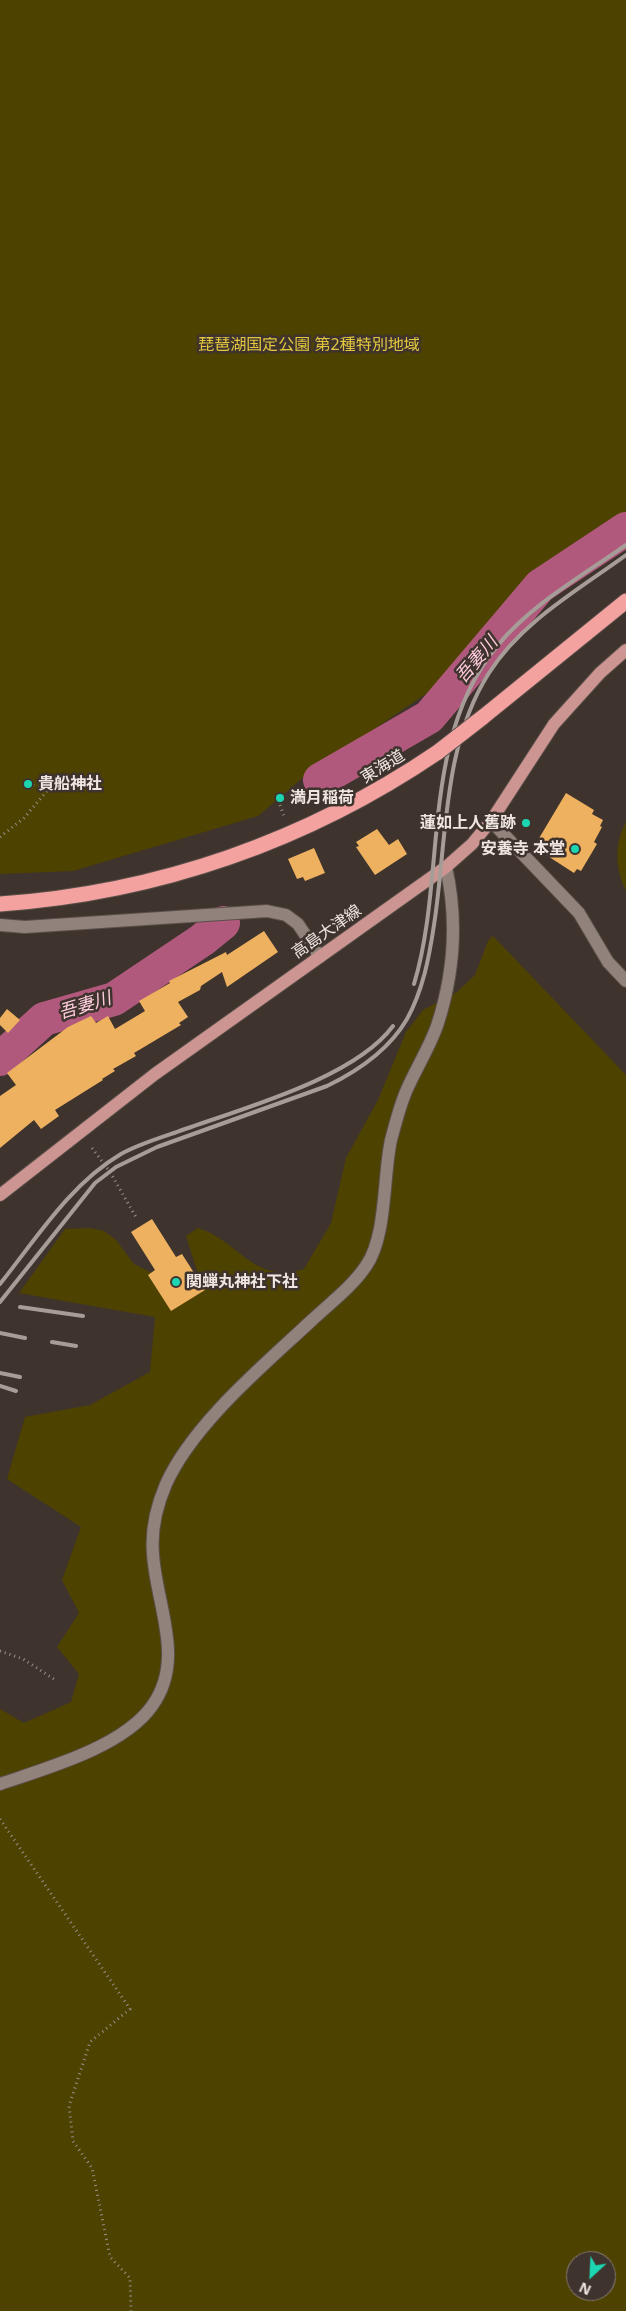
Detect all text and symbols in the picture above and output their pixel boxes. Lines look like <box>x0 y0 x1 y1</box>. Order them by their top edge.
park label: 琵琶湖国定公園 第2種特別地域 <box>198 335 420 355</box>
water label: 吾妻川 <box>451 632 503 688</box>
street label: 東海道 <box>358 746 408 788</box>
place label: 貴船神社 <box>38 774 102 794</box>
marker: 貴船神社 <box>22 778 34 790</box>
place label: 満月稲荷 <box>290 788 354 808</box>
marker: 満月稲荷 <box>274 792 286 804</box>
place label: 蓮如上人舊跡 <box>420 813 516 833</box>
marker: 蓮如上人舊跡 <box>520 817 532 829</box>
place label: 安養寺 本堂 <box>481 839 565 859</box>
marker: 安養寺 本堂 <box>569 843 581 855</box>
street label: 高島大津線 <box>289 901 365 963</box>
water label: 吾妻川 <box>56 988 114 1024</box>
place label: 関蝉丸神社下社 <box>186 1272 298 1292</box>
marker: 関蝉丸神社下社 <box>170 1276 182 1288</box>
north arrow <box>566 2251 616 2301</box>
text: N <box>576 2278 594 2300</box>

